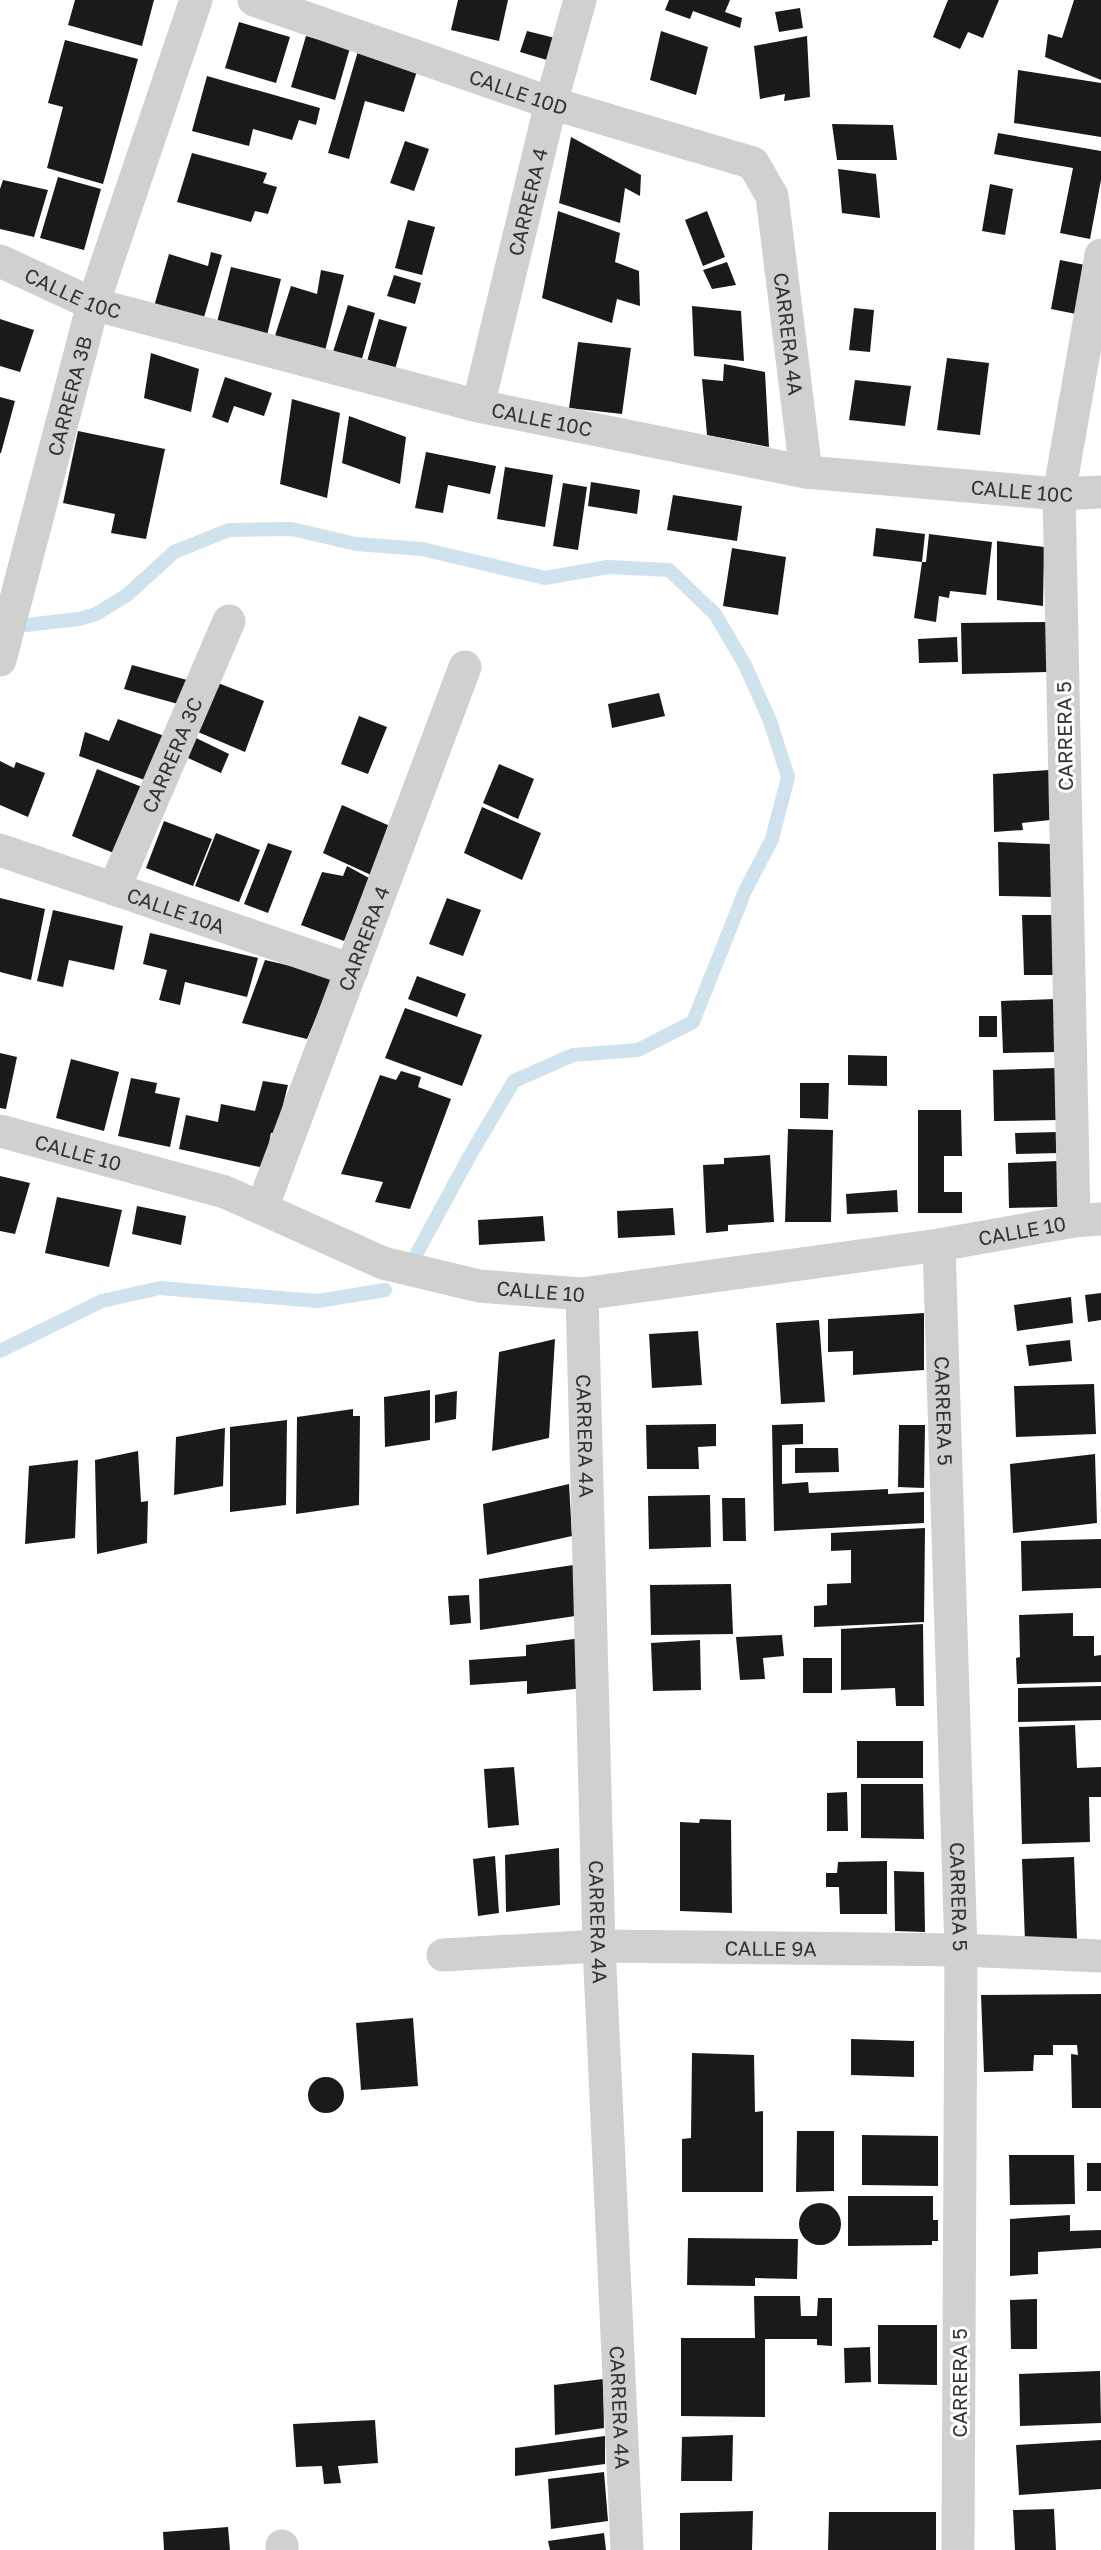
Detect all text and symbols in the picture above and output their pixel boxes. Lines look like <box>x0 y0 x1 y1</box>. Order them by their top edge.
street label: CALLE 10D <box>466 64 571 119</box>
street label: CARRERA 4 <box>503 145 552 258</box>
street label: CALLE 10C <box>21 262 124 323</box>
street label: CARRERA 4A <box>770 271 808 397</box>
street label: CARRERA 3B <box>42 333 96 458</box>
street label: CALLE 10C <box>489 397 595 441</box>
street label: CALLE 10C <box>970 474 1073 506</box>
street label: CARRERA 5 <box>1051 681 1077 791</box>
street label: CARRERA 3C <box>136 693 207 816</box>
street label: CALLE 10A <box>124 882 228 938</box>
street label: CARRERA 4 <box>333 883 394 994</box>
street label: CALLE 10 <box>32 1129 124 1175</box>
street label: CALLE 10 <box>976 1211 1068 1250</box>
street label: CALLE 10 <box>496 1275 586 1306</box>
street label: CARRERA 5 <box>930 1356 958 1466</box>
street label: CARRERA 4A <box>572 1374 599 1498</box>
street label: CARRERA 5 <box>946 1842 973 1952</box>
street label: CARRERA 4A <box>585 1860 613 1984</box>
street label: CALLE 9A <box>725 1935 817 1960</box>
street label: CARRERA 5 <box>947 2328 971 2438</box>
street label: CARRERA 4A <box>606 2345 635 2470</box>

